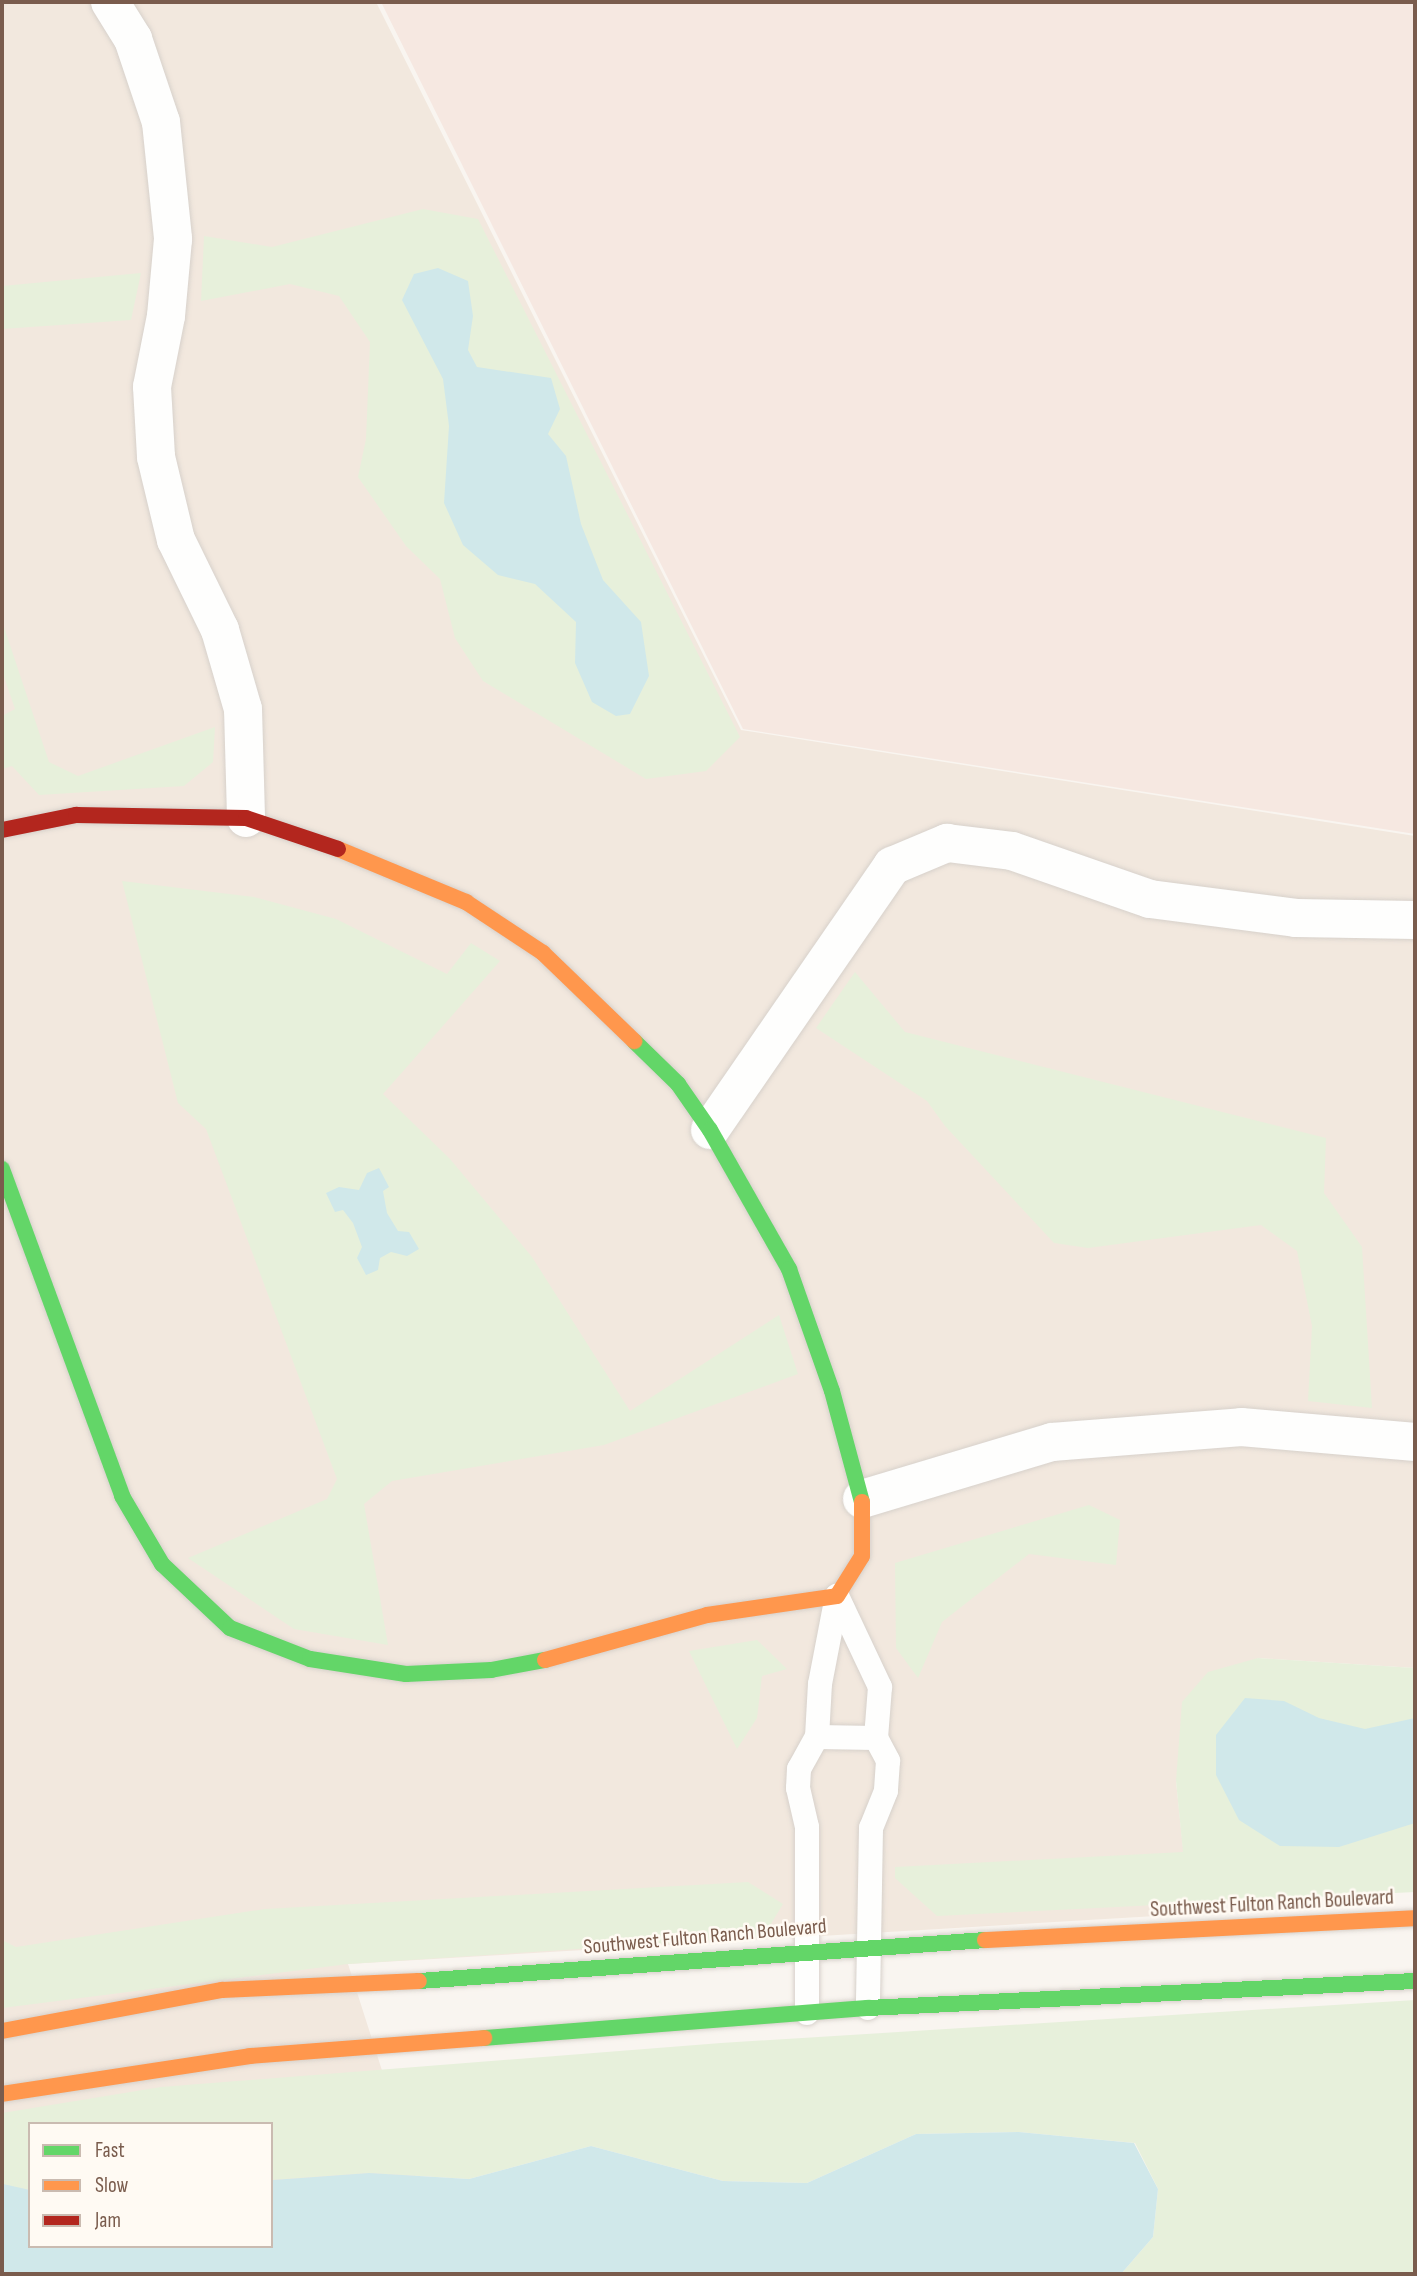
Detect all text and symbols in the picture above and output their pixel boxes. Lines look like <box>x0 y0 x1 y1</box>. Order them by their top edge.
street label: Southwest Fulton Ranch Boulevard <box>1150 1885 1394 1923</box>
street label: Southwest Fulton Ranch Boulevard <box>582 1914 828 1960</box>
legend <box>28 2122 273 2248</box>
text: Fast <box>95 2138 125 2163</box>
text: Slow <box>95 2173 128 2198</box>
text: Jam <box>95 2208 121 2233</box>

